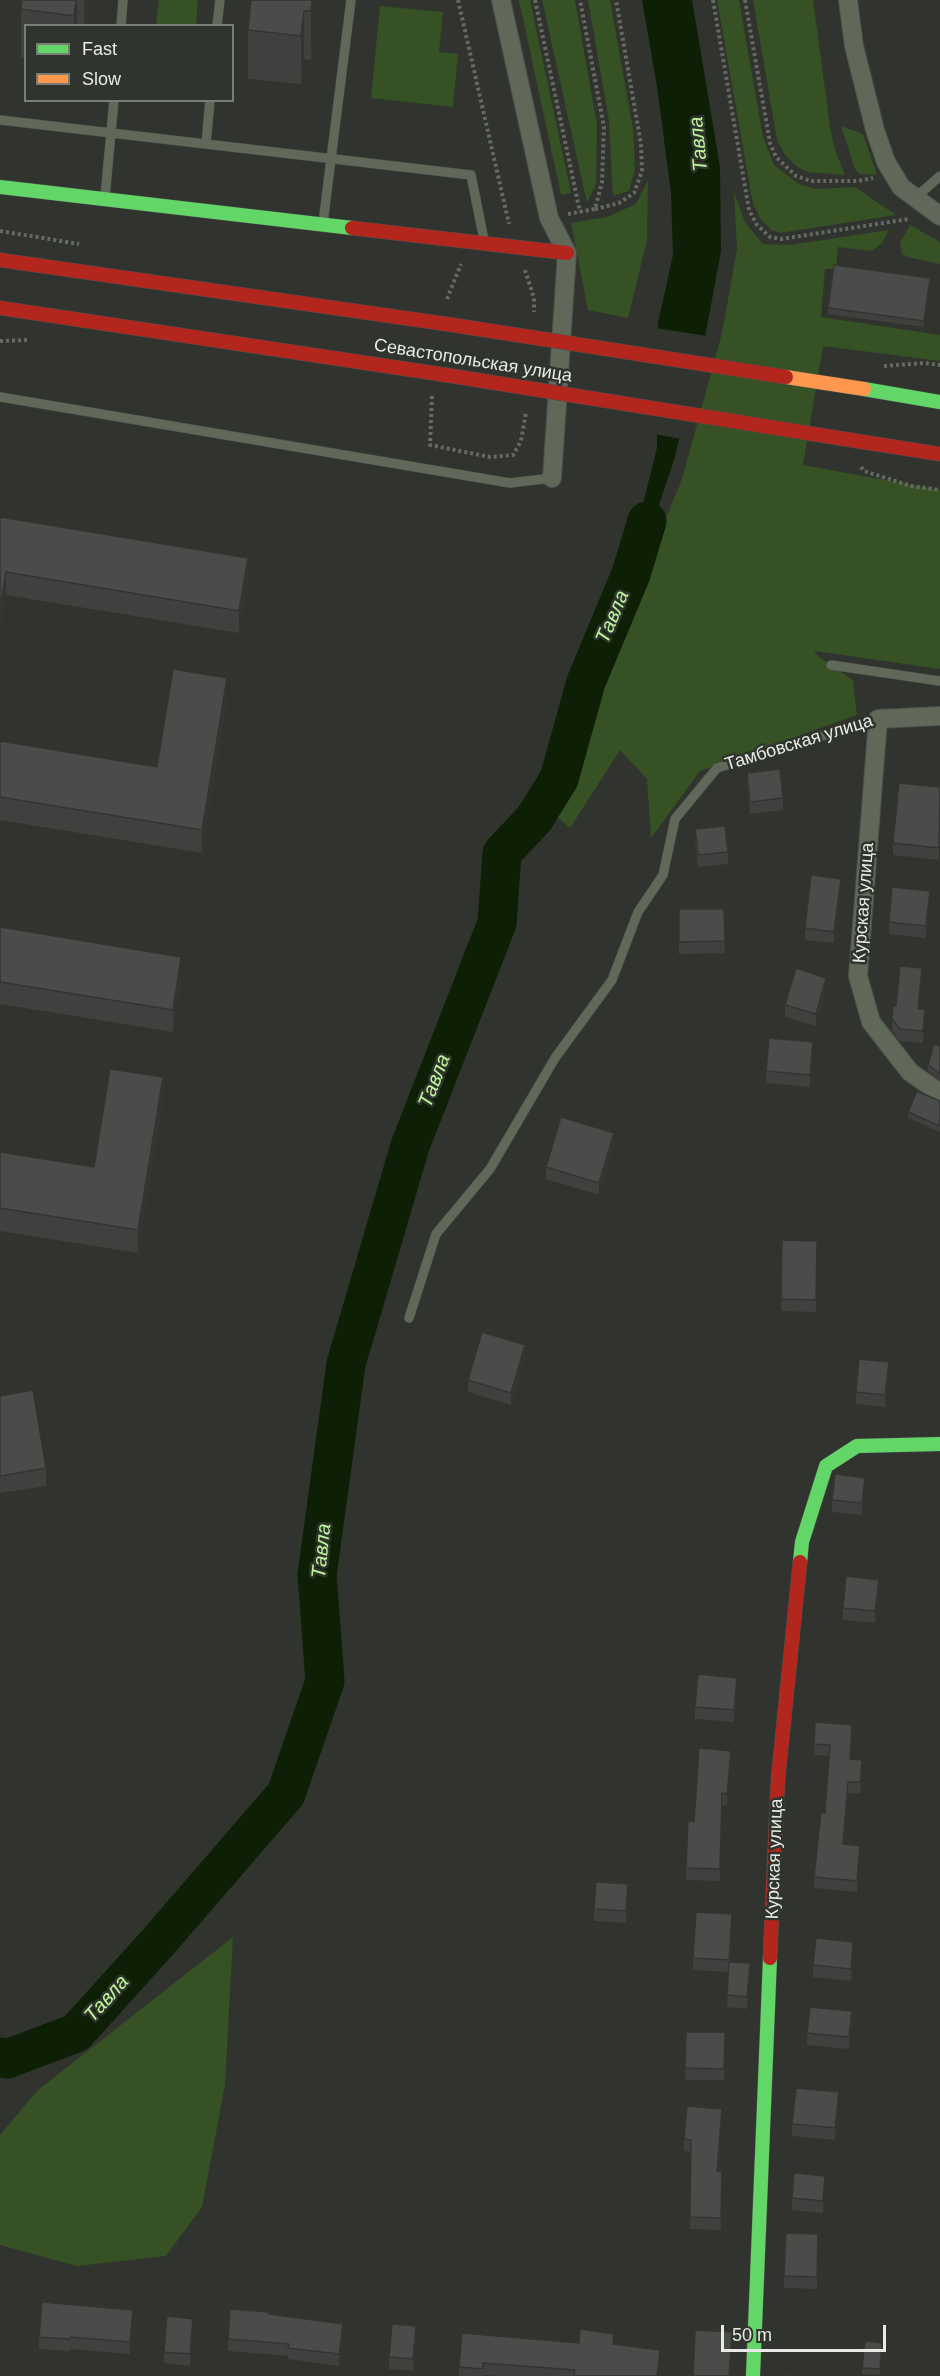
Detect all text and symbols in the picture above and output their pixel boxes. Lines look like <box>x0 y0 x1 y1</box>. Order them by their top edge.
legend <box>24 24 234 102</box>
text: Fast <box>82 39 117 59</box>
text: Slow <box>82 69 121 89</box>
water label: Тавла <box>685 116 713 172</box>
street label: Севастопольская улица <box>372 335 574 387</box>
water label: Тавла <box>591 587 635 647</box>
street label: Тамбовская улица <box>722 710 876 776</box>
street label: Курская улица <box>849 842 879 964</box>
water label: Тавла <box>414 1051 456 1111</box>
water label: Тавла <box>307 1522 337 1580</box>
street label: Курская улица <box>762 1798 788 1920</box>
water label: Тавла <box>80 1971 134 2027</box>
scale bar <box>724 2313 889 2351</box>
text: 50 m <box>732 2325 772 2345</box>

